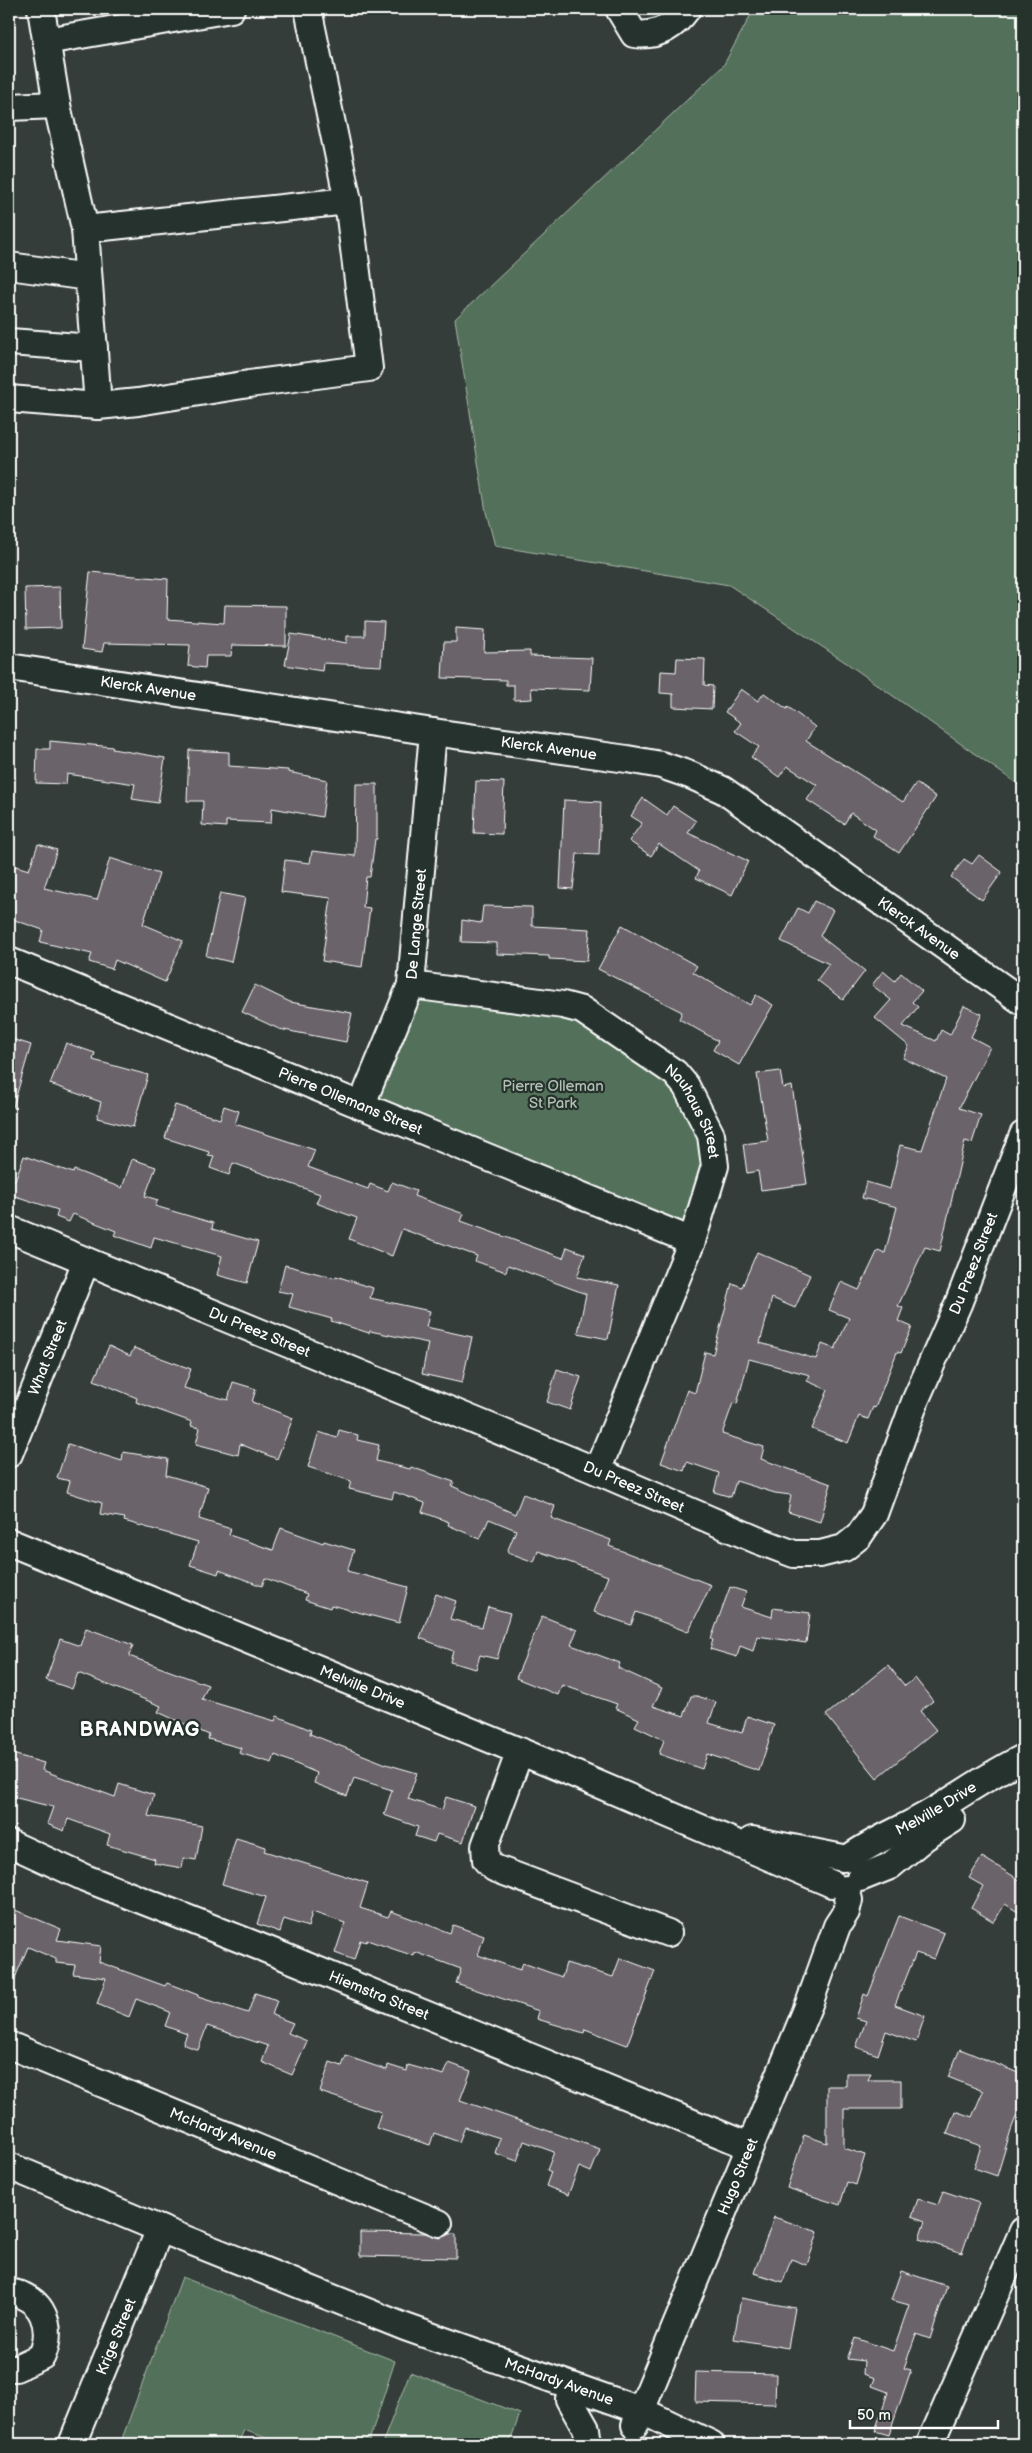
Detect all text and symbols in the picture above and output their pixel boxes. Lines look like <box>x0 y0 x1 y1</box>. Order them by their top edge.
street label: Klerck Avenue <box>99 672 198 706</box>
street label: Klerck Avenue <box>500 733 598 765</box>
street label: De Lange Street <box>402 867 431 981</box>
street label: Klerck Avenue <box>873 893 964 964</box>
street label: Nauhaus Street <box>661 1060 723 1160</box>
street label: Pierre Ollemans Street <box>275 1063 426 1140</box>
park label: Pierre Olleman St Park <box>502 1077 604 1113</box>
street label: Du Preez Street <box>946 1209 1002 1318</box>
street label: Du Preez Street <box>206 1303 313 1362</box>
street label: What Street <box>24 1317 72 1398</box>
street label: Du Preez Street <box>580 1457 687 1518</box>
street label: Melville Drive <box>317 1661 408 1713</box>
district label: BRANDWAG <box>80 1718 200 1742</box>
street label: Melville Drive <box>892 1778 980 1840</box>
street label: Hiemstra Street <box>326 1967 432 2025</box>
street label: McHardy Avenue <box>167 2104 280 2165</box>
street label: Hugo Street <box>714 2135 763 2218</box>
street label: Krige Street <box>92 2295 141 2378</box>
street label: McHardy Avenue <box>502 2354 616 2410</box>
scale bar <box>850 2398 997 2430</box>
text: 50 m <box>857 2406 891 2425</box>

